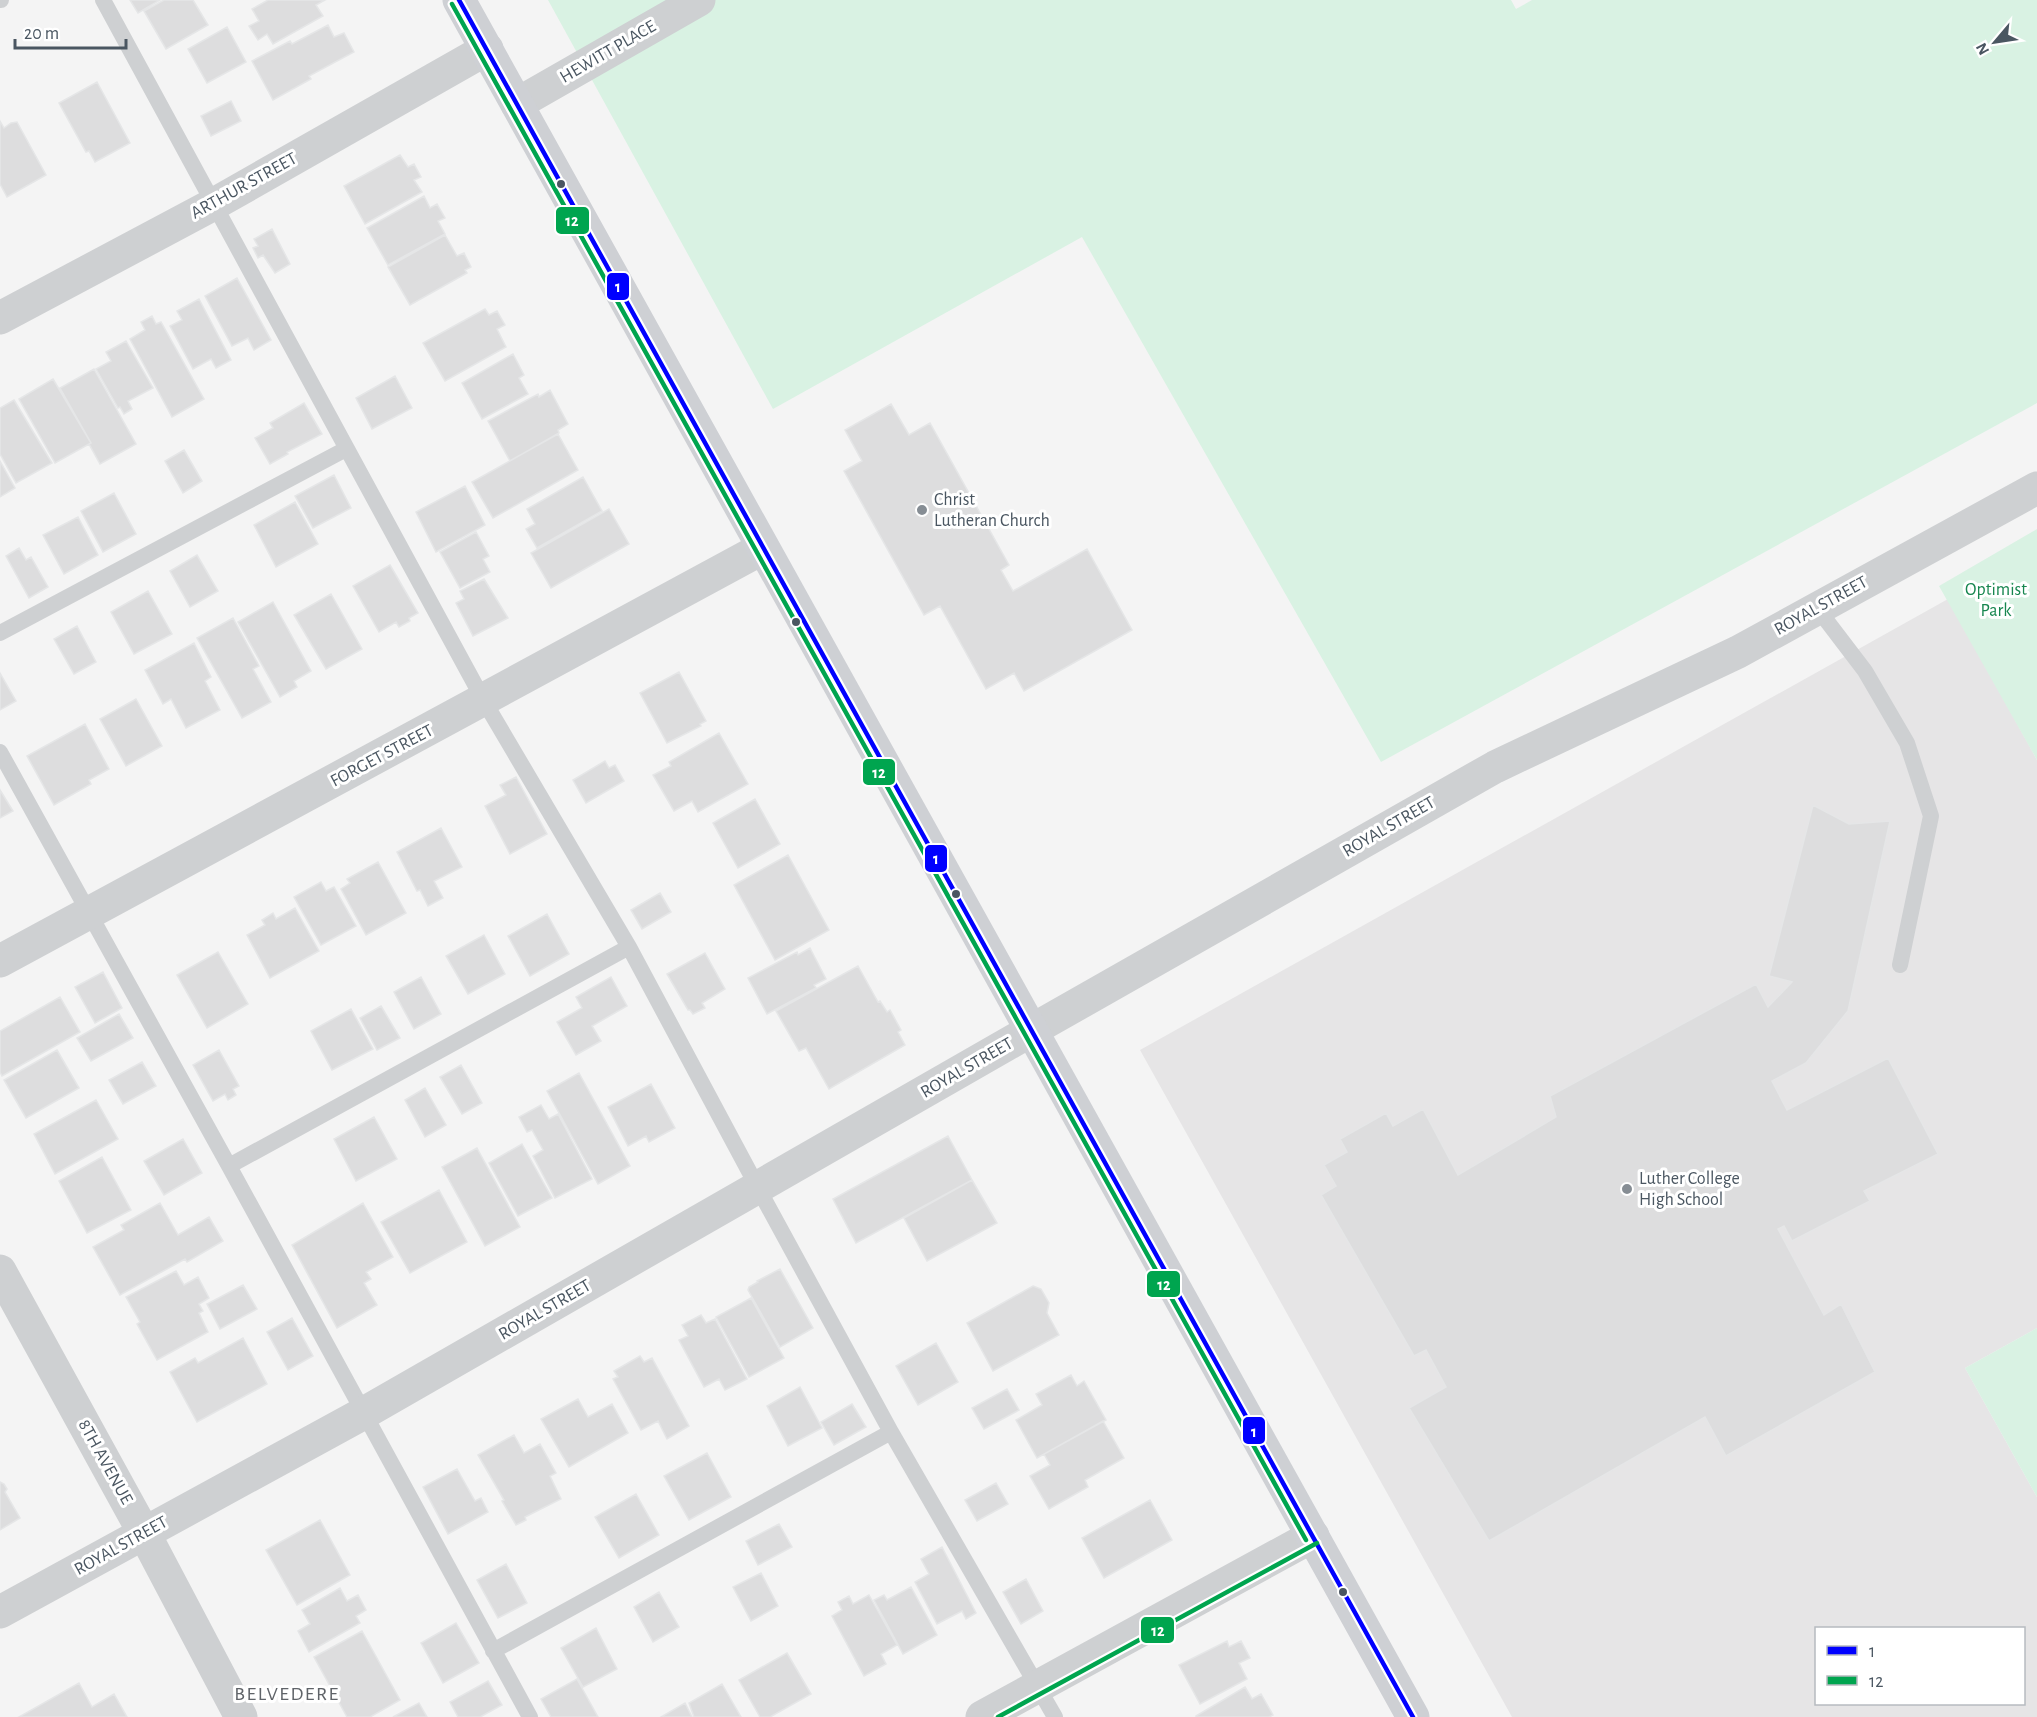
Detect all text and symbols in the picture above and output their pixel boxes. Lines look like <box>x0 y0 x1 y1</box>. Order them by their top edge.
scale bar <box>15 12 126 50</box>
north arrow <box>1965 12 2025 72</box>
street label: HEWITT PLACE <box>557 17 659 87</box>
text: 20 m <box>24 25 59 43</box>
text: N <box>1973 40 1992 58</box>
street label: ARTHUR STREET <box>188 149 300 223</box>
unlabelled marker <box>555 178 567 190</box>
line badge: 12 <box>555 206 590 235</box>
text: 12 <box>565 213 579 229</box>
line badge: 1 <box>606 272 630 301</box>
text: 1 <box>615 279 621 295</box>
place label: Christ Lutheran Church <box>934 491 1050 530</box>
marker: Christ Lutheran Church <box>915 503 929 517</box>
street label: ROYAL STREET <box>1771 573 1871 639</box>
park label: Optimist Park <box>1965 581 2027 620</box>
unlabelled marker <box>790 616 802 628</box>
street label: FORGET STREET <box>328 721 436 791</box>
line badge: 12 <box>862 758 896 786</box>
text: 12 <box>872 765 886 781</box>
street label: ROYAL STREET <box>1340 793 1438 861</box>
line badge: 1 <box>924 844 948 873</box>
text: 1 <box>933 851 939 867</box>
unlabelled marker <box>950 888 962 900</box>
street label: ROYAL STREET <box>918 1034 1016 1102</box>
place label: Luther College High School <box>1639 1170 1740 1209</box>
marker: Luther College High School <box>1620 1182 1634 1196</box>
line badge: 12 <box>1146 1270 1181 1298</box>
street label: ROYAL STREET <box>496 1276 594 1344</box>
text: 12 <box>1157 1277 1171 1293</box>
line badge: 1 <box>1242 1416 1266 1445</box>
street label: 8TH AVENUE <box>74 1417 136 1508</box>
text: 1 <box>1251 1424 1257 1440</box>
street label: ROYAL STREET <box>71 1513 171 1579</box>
unlabelled marker <box>1337 1586 1349 1598</box>
line badge: 12 <box>1140 1616 1175 1644</box>
text: 12 <box>1151 1623 1165 1639</box>
legend <box>1815 1627 2025 1705</box>
text: 1 <box>1869 1643 1875 1661</box>
text: 12 <box>1869 1673 1883 1691</box>
district label: BELVEDERE <box>234 1684 340 1704</box>

